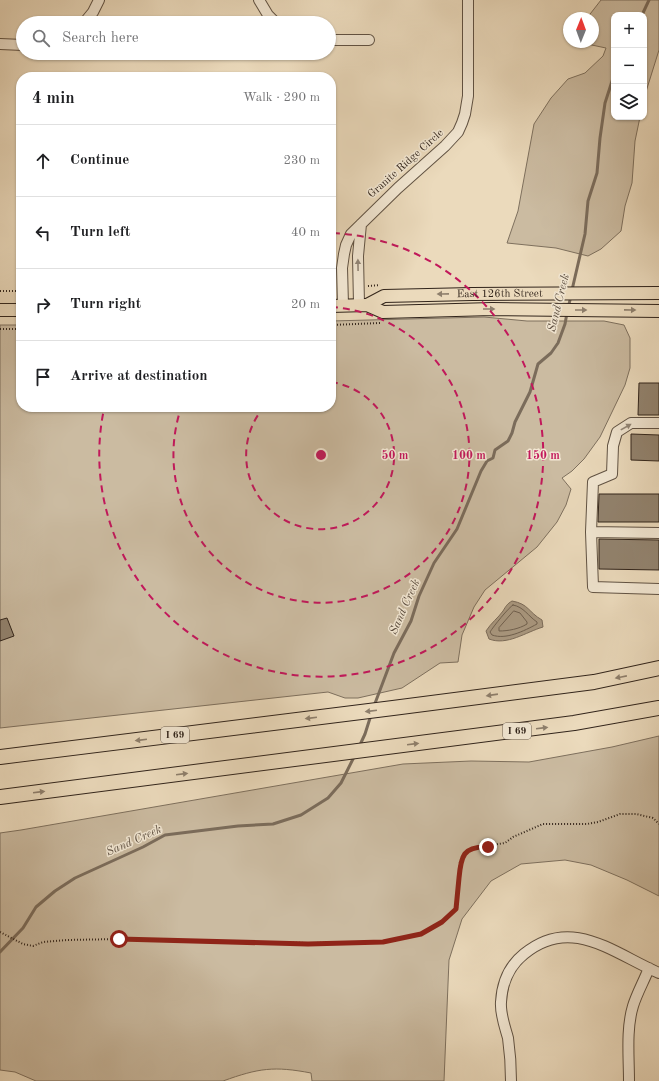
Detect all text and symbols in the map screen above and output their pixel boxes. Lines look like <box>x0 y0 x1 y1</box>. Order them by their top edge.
north arrow <box>563 12 599 48</box>
map controls <box>611 12 647 120</box>
button: + <box>611 12 647 48</box>
search box <box>16 16 336 60</box>
icon: search <box>30 27 52 49</box>
text: Search here <box>62 31 139 46</box>
button: − <box>611 48 647 84</box>
button: layers <box>611 84 647 120</box>
text: 4 min <box>32 90 75 107</box>
text: Walk · 290 m <box>243 91 320 104</box>
street label: Granite Ridge Circle <box>366 127 446 201</box>
icon: ahead <box>32 150 54 172</box>
text: Continue <box>70 153 129 168</box>
text: 230 m <box>283 154 320 167</box>
icon: left <box>32 222 54 244</box>
text: Turn left <box>70 225 130 240</box>
text: 40 m <box>291 226 320 239</box>
one-way arrow <box>355 258 361 271</box>
water label: Sand Creek <box>546 273 572 333</box>
street label: East 126th Street <box>457 288 543 300</box>
one-way arrow <box>436 291 449 297</box>
icon: right <box>32 294 54 316</box>
text: Turn right <box>70 297 141 312</box>
text: 20 m <box>291 298 320 311</box>
one-way arrow <box>483 306 496 312</box>
one-way arrow <box>575 307 588 313</box>
one-way arrow <box>624 307 637 313</box>
icon: arrive <box>32 366 54 388</box>
text: Arrive at destination <box>70 369 208 384</box>
one-way arrow <box>620 423 632 430</box>
centre of rings <box>314 448 328 462</box>
text: 50 m <box>382 449 409 462</box>
text: 150 m <box>526 449 560 462</box>
text: 100 m <box>452 450 486 462</box>
water label: Sand Creek <box>387 577 423 637</box>
one-way arrow <box>615 674 627 680</box>
one-way arrow <box>486 692 498 698</box>
one-way arrow <box>365 708 377 714</box>
one-way arrow <box>305 715 317 722</box>
road number: I 69 <box>503 723 531 739</box>
one-way arrow <box>536 725 548 731</box>
road number: I 69 <box>161 727 189 743</box>
one-way arrow <box>134 737 147 743</box>
one-way arrow <box>407 741 419 747</box>
one-way arrow <box>176 771 188 777</box>
one-way arrow <box>33 789 45 795</box>
water label: Sand Creek <box>104 823 164 859</box>
route end <box>479 838 497 856</box>
route start <box>110 930 128 948</box>

